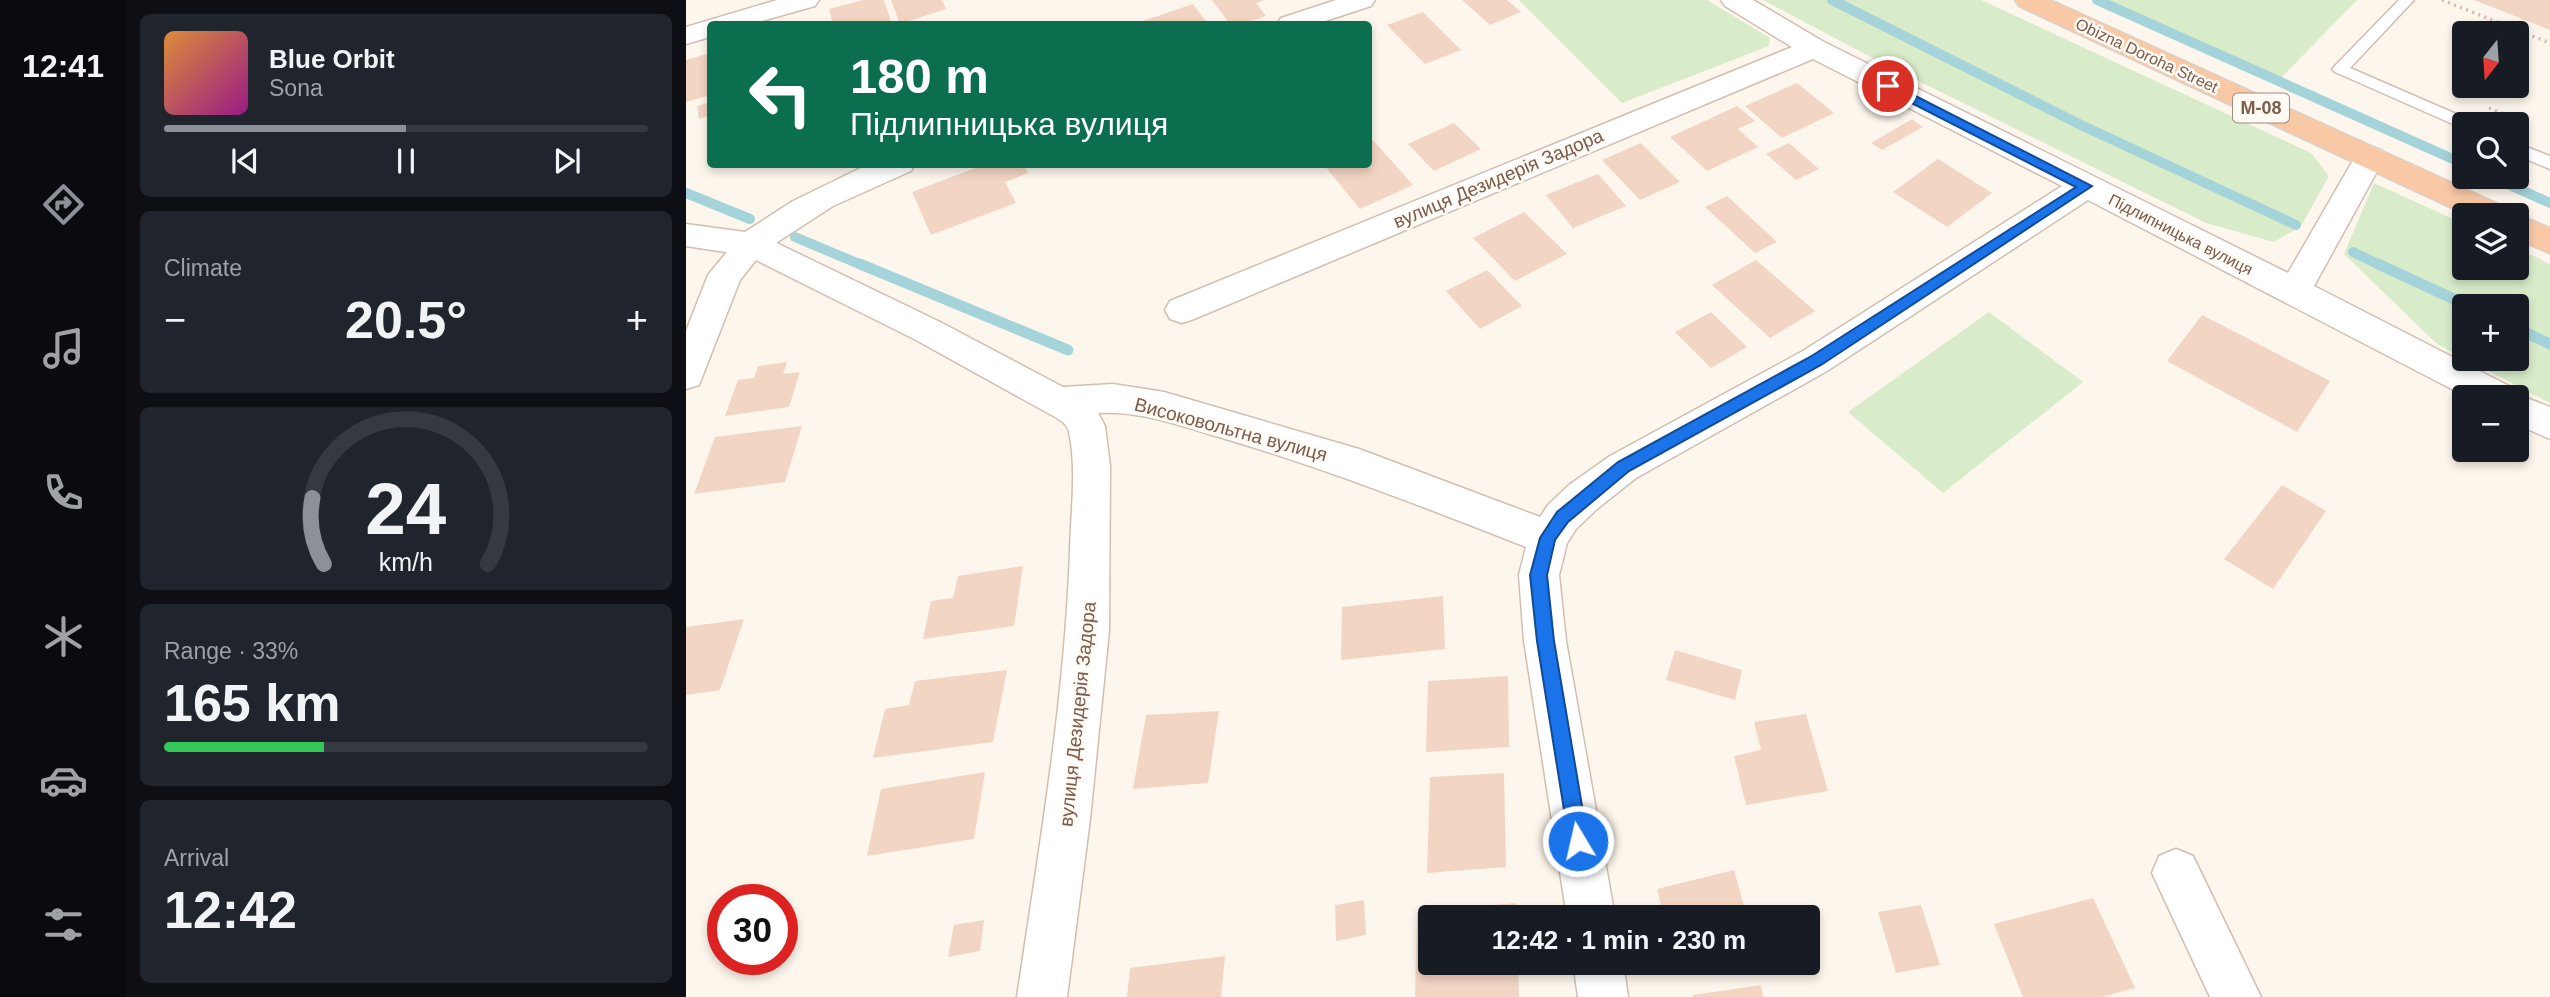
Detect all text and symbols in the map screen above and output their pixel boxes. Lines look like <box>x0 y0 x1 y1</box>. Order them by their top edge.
street label: Obizna Doroha Street <box>2073 15 2221 96</box>
north arrow <box>2452 21 2529 98</box>
map controls <box>2452 21 2529 462</box>
text: Blue Orbit <box>269 44 395 74</box>
text: 12:41 <box>22 48 104 84</box>
icon: left <box>735 49 826 140</box>
text: 180 m <box>850 49 989 103</box>
pin <box>1858 56 1918 116</box>
icon: arrive <box>1869 67 1907 105</box>
text: Sona <box>269 75 323 101</box>
road number: М-08 <box>2233 94 2289 122</box>
text: Підлипницька вулиця <box>850 106 1168 142</box>
button: search <box>2452 112 2529 189</box>
street label: вулиця Дезидерія Задора <box>1390 124 1607 232</box>
icon: previous <box>226 142 264 180</box>
icon: pause <box>387 142 425 180</box>
icon: next <box>548 142 586 180</box>
icon: directions <box>39 180 88 229</box>
street label: Підлипницька вулиця <box>2106 191 2256 278</box>
button: layers <box>2452 203 2529 280</box>
text: Climate <box>164 255 242 281</box>
text: 20.5° <box>345 291 467 349</box>
button: + <box>2452 294 2529 371</box>
text: − <box>164 299 186 341</box>
text: + <box>626 299 648 341</box>
icon: music <box>39 324 88 373</box>
button: − <box>2452 385 2529 462</box>
street label: Високовольтна вулиця <box>1132 394 1330 465</box>
icon: phone <box>39 468 88 517</box>
text: 24 <box>366 469 447 550</box>
text: km/h <box>379 548 433 576</box>
street label: вулиця Дезидерія Задора <box>1055 600 1100 828</box>
icon: climate <box>39 612 88 661</box>
text: Range · 33% <box>164 638 298 664</box>
text: 165 km <box>164 674 340 732</box>
icon: car <box>39 756 88 805</box>
position arrow <box>1541 804 1615 878</box>
text: Arrival <box>164 845 229 871</box>
text: 12:42 <box>164 881 297 939</box>
speed limit sign: 30 <box>707 884 798 975</box>
icon: filters <box>39 900 88 949</box>
text: 12:42 · 1 min · 230 m <box>1492 925 1746 955</box>

